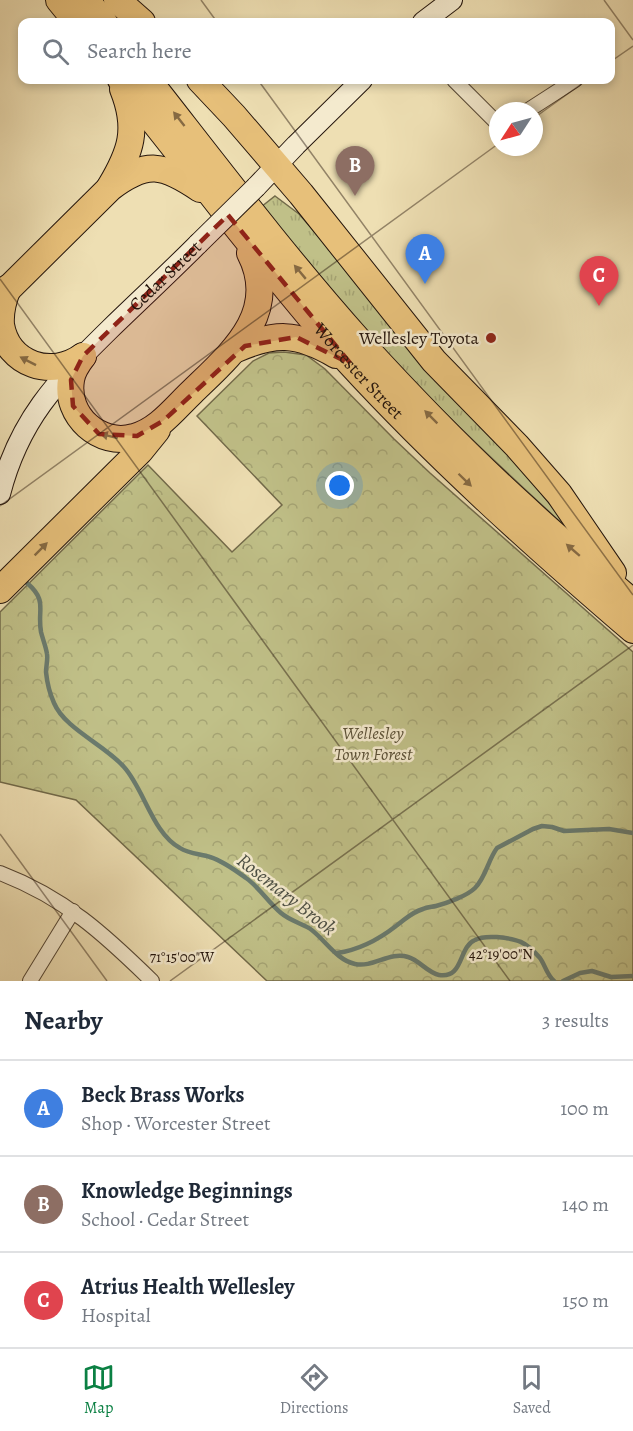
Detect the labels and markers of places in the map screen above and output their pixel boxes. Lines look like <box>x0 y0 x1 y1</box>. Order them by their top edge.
pin: B <box>336 146 374 196</box>
pin: A <box>406 234 444 284</box>
pin: C <box>580 256 618 306</box>
place label: Wellesley Toyota <box>358 326 480 350</box>
marker: Wellesley Toyota <box>484 331 498 345</box>

